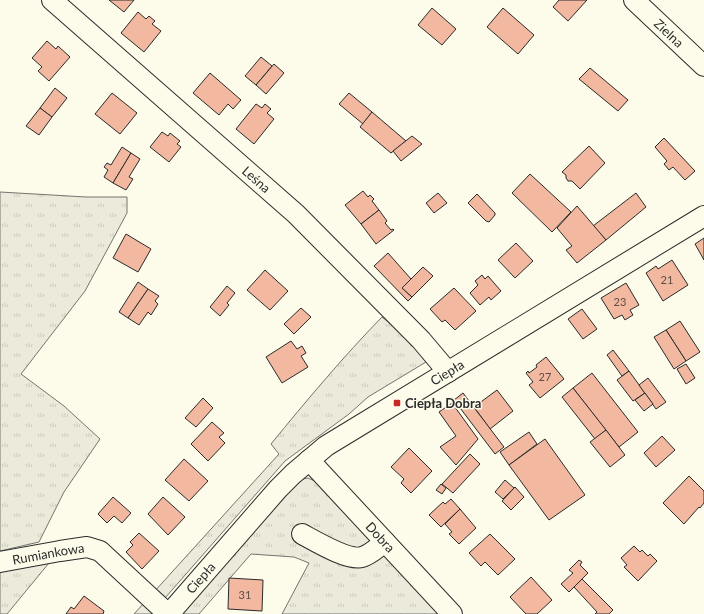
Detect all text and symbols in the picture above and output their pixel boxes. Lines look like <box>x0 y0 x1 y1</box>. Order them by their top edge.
street label: Zielna <box>651 15 687 51</box>
street label: Leśna <box>239 163 274 196</box>
house number: 21 <box>661 273 673 286</box>
house number: 23 <box>614 295 626 308</box>
street label: Ciepła <box>427 356 467 389</box>
house number: 27 <box>539 370 551 383</box>
place label: Ciepła Dobra <box>405 395 481 411</box>
marker: Ciepła Dobra <box>392 398 402 408</box>
street label: Dobra <box>362 518 398 555</box>
street label: Rumiankowa <box>11 540 85 568</box>
street label: Ciepła <box>183 559 219 597</box>
house number: 31 <box>239 588 251 601</box>

